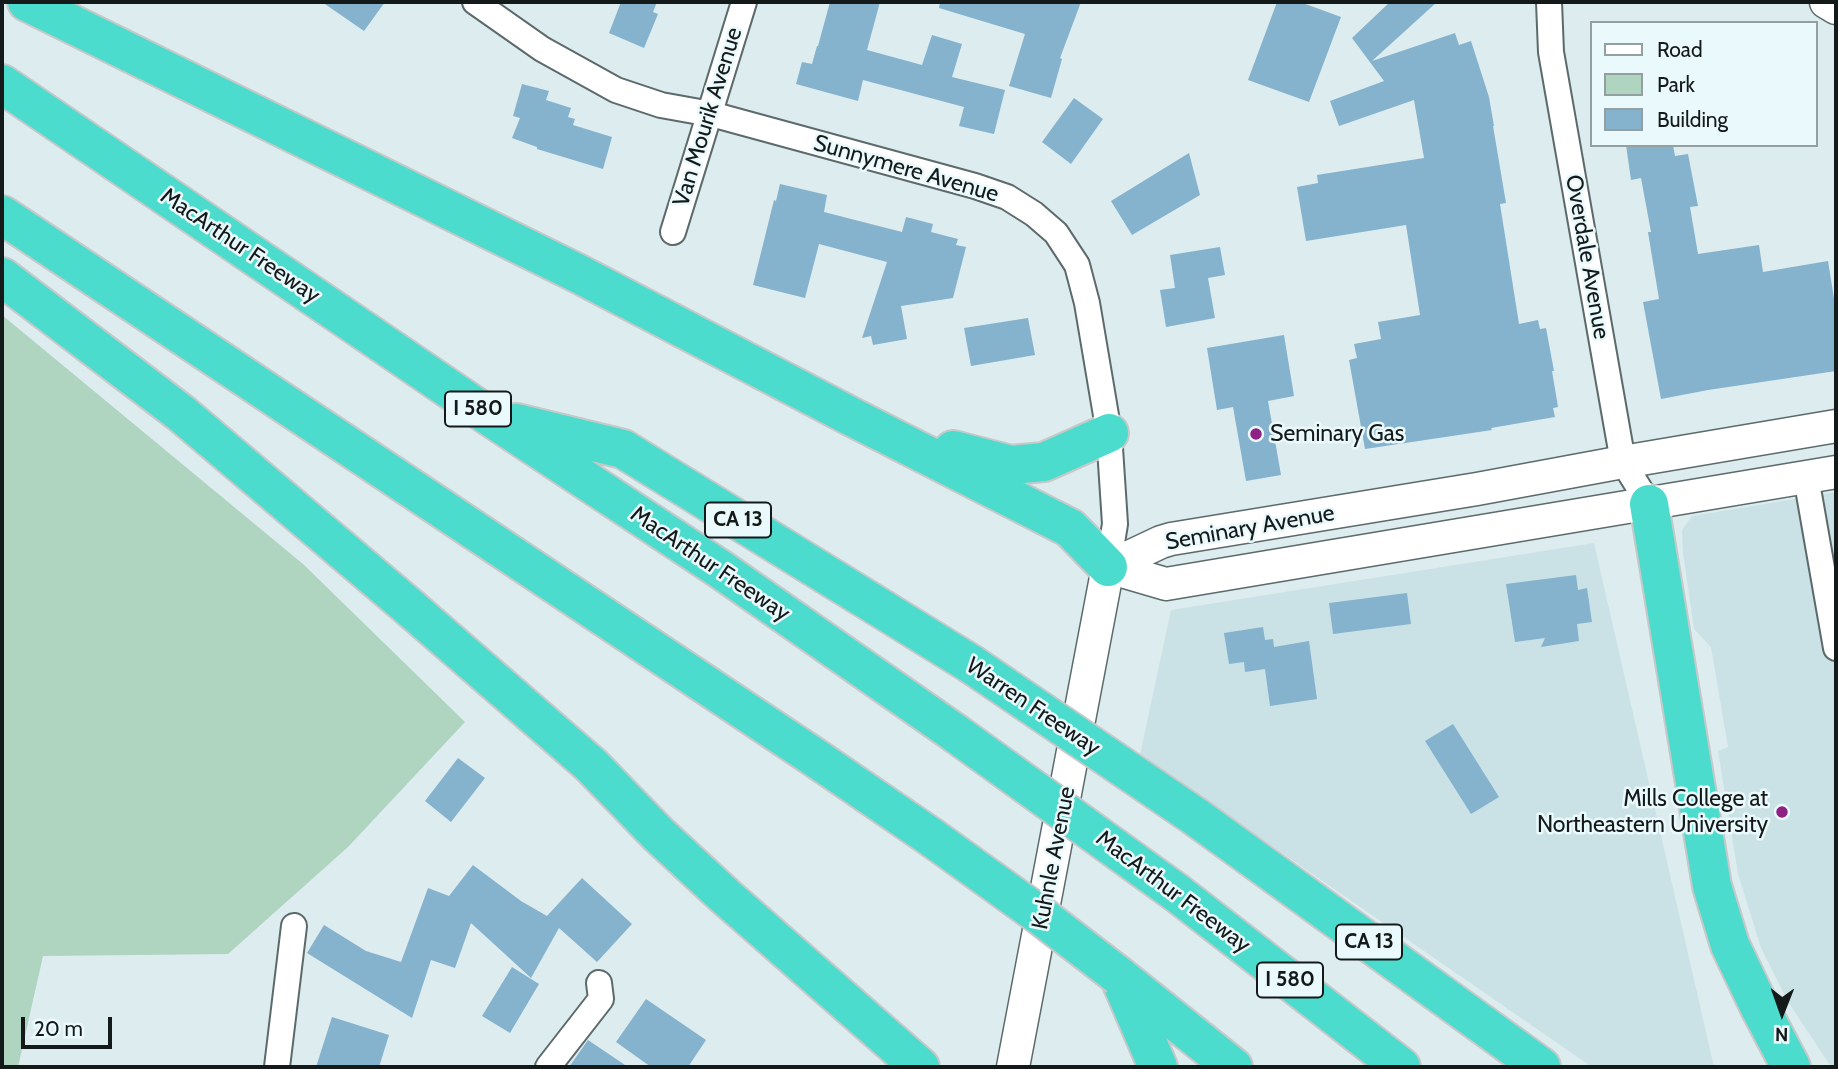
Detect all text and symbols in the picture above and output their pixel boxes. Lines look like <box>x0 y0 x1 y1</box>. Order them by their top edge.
legend <box>1590 21 1817 147</box>
street label: Van Mourik Avenue <box>668 24 748 210</box>
text: Road <box>1657 37 1703 62</box>
text: Park <box>1657 72 1695 97</box>
text: Building <box>1657 107 1728 132</box>
street label: Sunnymere Avenue <box>810 129 1002 209</box>
street label: Overdale Avenue <box>1559 173 1615 341</box>
street label: MacArthur Freeway <box>155 182 325 310</box>
road number: I 580 <box>445 392 511 426</box>
place label: Seminary Gas <box>1270 420 1404 448</box>
marker: Seminary Gas <box>1248 426 1264 442</box>
street label: MacArthur Freeway <box>625 500 795 628</box>
street label: Seminary Avenue <box>1163 500 1337 556</box>
road number: CA 13 <box>705 503 771 538</box>
street label: Warren Freeway <box>961 652 1105 762</box>
street label: Kuhnle Avenue <box>1027 784 1081 932</box>
place label: Mills College at Northeastern University <box>1537 785 1768 839</box>
marker: Mills College at Northeastern University <box>1774 804 1790 820</box>
street label: MacArthur Freeway <box>1090 825 1256 959</box>
road number: CA 13 <box>1336 925 1402 960</box>
road number: I 580 <box>1257 962 1323 998</box>
north arrow <box>1747 978 1817 1048</box>
scale bar <box>24 1002 116 1046</box>
text: 20 m <box>34 1016 83 1041</box>
text: N <box>1775 1023 1789 1046</box>

